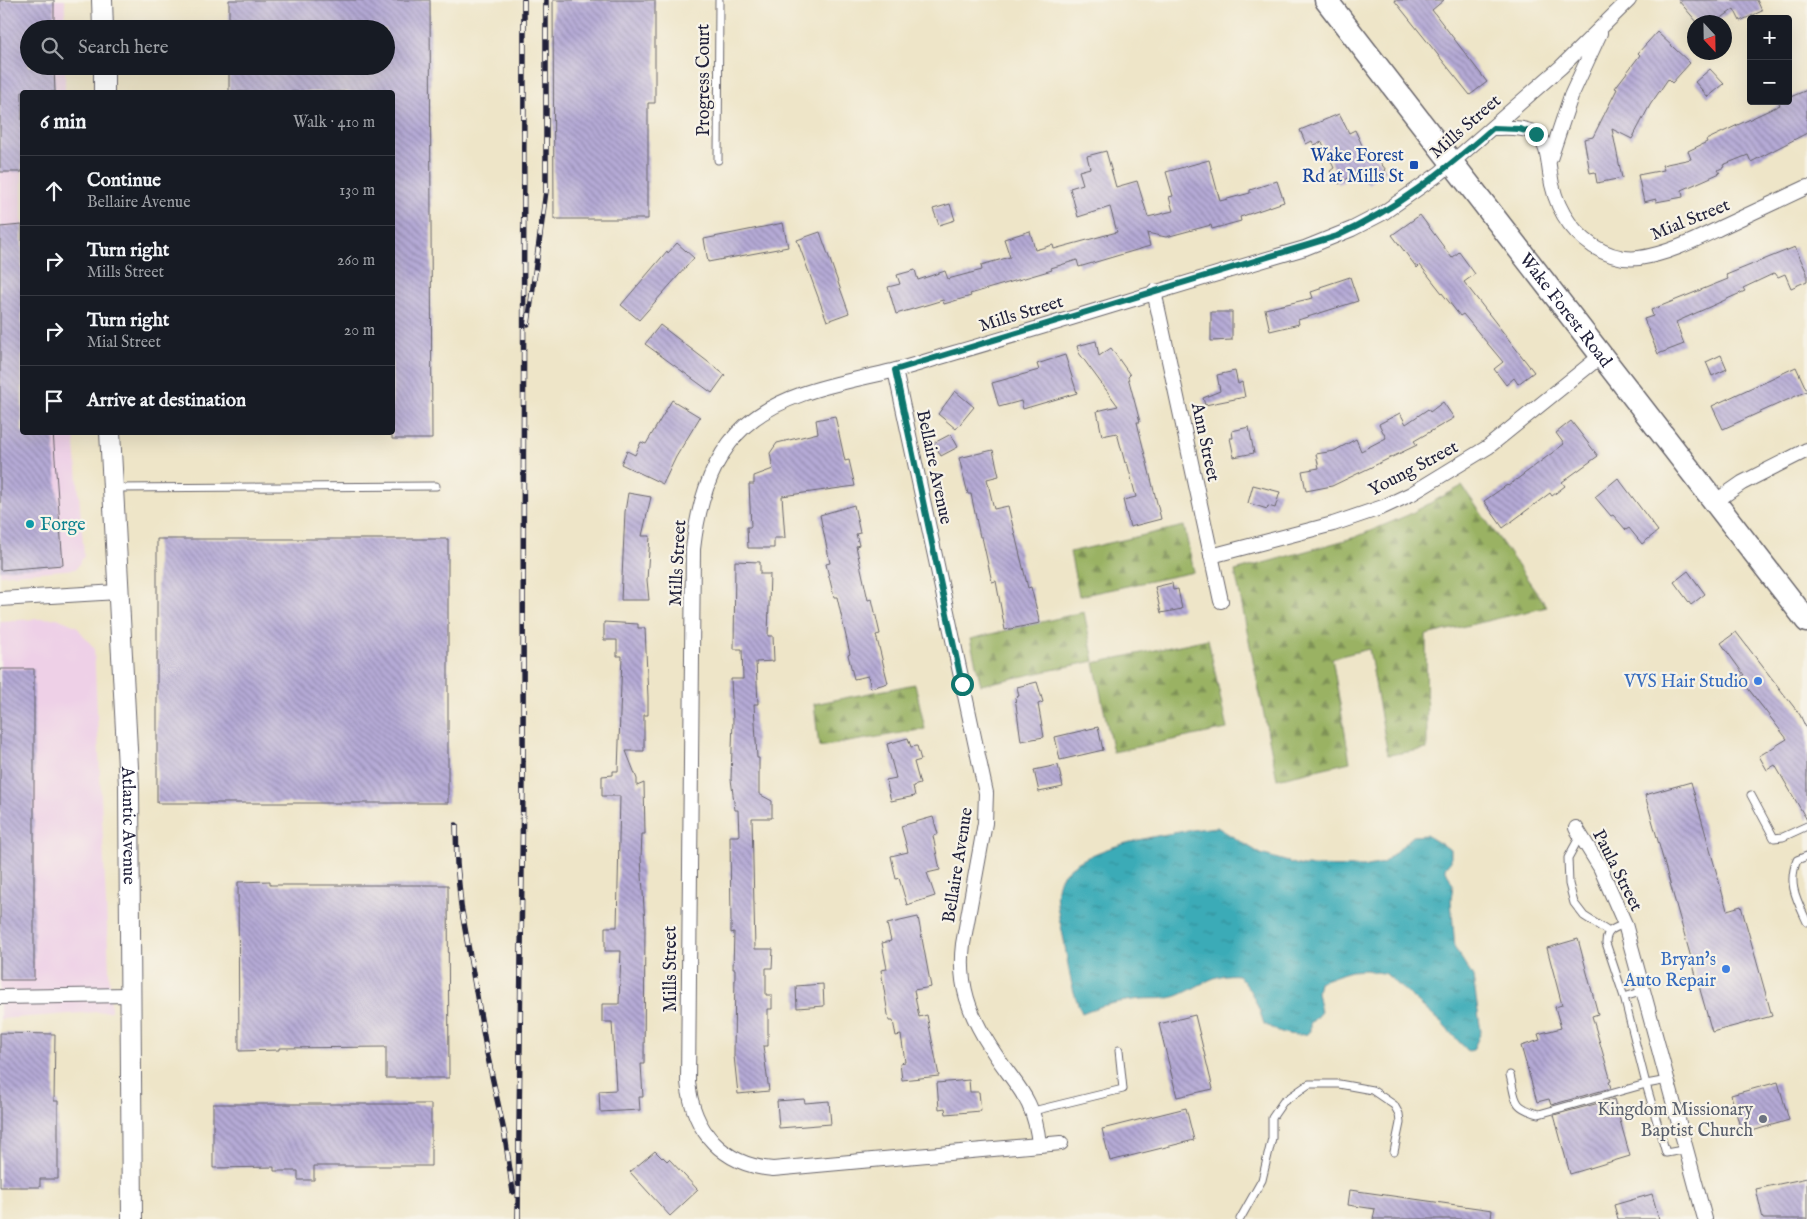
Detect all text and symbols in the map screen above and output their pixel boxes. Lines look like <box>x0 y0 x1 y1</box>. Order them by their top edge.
north arrow <box>1687 15 1732 60</box>
map controls <box>1747 15 1792 105</box>
button: + <box>1747 15 1792 60</box>
search box <box>20 20 395 75</box>
street label: Progress Court <box>693 24 716 136</box>
icon: search <box>38 34 66 62</box>
text: Search here <box>78 36 169 60</box>
button: − <box>1747 60 1792 105</box>
street label: Mills Street <box>1426 90 1506 164</box>
text: 6 min <box>40 109 86 136</box>
text: Walk · 410 m <box>293 113 375 133</box>
route end <box>1525 123 1548 146</box>
place label: Wake Forest Rd at Mills St <box>1302 145 1404 189</box>
marker: Wake Forest Rd at Mills St <box>1408 159 1420 171</box>
text: Continue <box>87 169 161 193</box>
icon: ahead <box>40 177 68 205</box>
text: 130 m <box>339 181 375 201</box>
text: Bellaire Avenue <box>87 193 191 213</box>
street label: Mial Street <box>1648 194 1733 247</box>
text: Turn right <box>87 239 169 263</box>
icon: right <box>40 247 68 275</box>
street label: Wake Forest Road <box>1513 249 1617 373</box>
text: 260 m <box>337 251 375 271</box>
text: Mills Street <box>87 263 164 283</box>
street label: Mills Street <box>977 291 1066 338</box>
text: Turn right <box>87 309 169 333</box>
icon: right <box>40 317 68 345</box>
text: 20 m <box>344 321 375 341</box>
text: Mial Street <box>87 333 161 353</box>
icon: arrive <box>40 387 68 415</box>
text: Arrive at destination <box>87 389 246 413</box>
street label: Ann Street <box>1185 400 1224 484</box>
street label: Bellaire Avenue <box>910 408 957 527</box>
street label: Young Street <box>1365 436 1462 503</box>
place label: Forge <box>40 514 86 537</box>
marker: Forge <box>24 518 36 530</box>
street label: Mills Street <box>665 519 692 607</box>
place label: VVS Hair Studio <box>1623 671 1748 694</box>
route start <box>951 673 974 696</box>
marker: VVS Hair Studio <box>1752 675 1764 687</box>
street label: Atlantic Avenue <box>115 765 140 885</box>
street label: Bellaire Avenue <box>938 806 979 925</box>
street label: Paula Street <box>1586 826 1647 915</box>
street label: Mills Street <box>660 926 683 1012</box>
place label: Bryan's Auto Repair <box>1623 949 1716 993</box>
marker: Bryan's Auto Repair <box>1720 963 1732 975</box>
place label: Kingdom Missionary Baptist Church <box>1597 1099 1753 1143</box>
marker: Kingdom Missionary Baptist Church <box>1757 1113 1769 1125</box>

